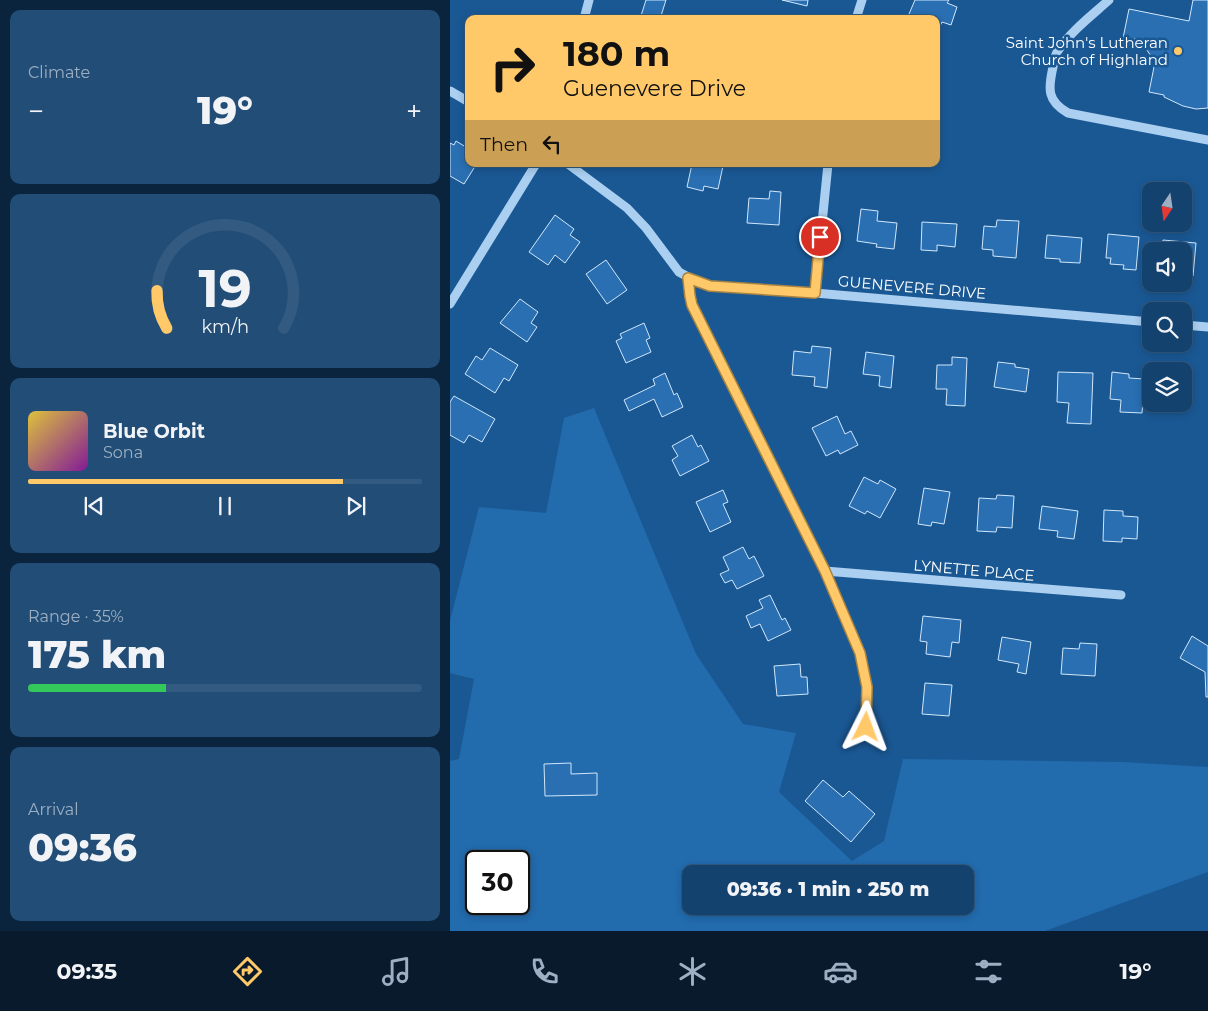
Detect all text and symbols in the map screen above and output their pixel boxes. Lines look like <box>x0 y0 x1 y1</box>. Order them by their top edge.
text: 180 m <box>563 32 670 75</box>
place label: Saint John's Lutheran Church of Highland <box>1006 33 1168 69</box>
icon: right <box>480 35 545 100</box>
marker: Saint John's Lutheran Church of Highland <box>1172 45 1184 57</box>
text: Climate <box>28 63 90 82</box>
text: Guenevere Drive <box>563 75 746 102</box>
text: 19° <box>197 87 253 134</box>
text: − <box>28 94 44 128</box>
text: + <box>406 94 422 128</box>
icon: left <box>538 130 566 158</box>
text: Then <box>480 133 528 156</box>
north arrow <box>1142 182 1192 232</box>
map controls <box>1142 182 1192 412</box>
pin <box>799 216 841 258</box>
icon: arrive <box>806 223 834 251</box>
button: sound <box>1142 242 1192 292</box>
text: 19 <box>198 257 252 320</box>
street label: GUENEVERE DRIVE <box>837 271 987 303</box>
button: search <box>1142 302 1192 352</box>
text: km/h <box>201 316 249 337</box>
button: layers <box>1142 362 1192 412</box>
text: Blue Orbit <box>103 420 205 443</box>
text: Sona <box>103 443 143 462</box>
icon: previous <box>80 492 108 520</box>
icon: pause <box>211 492 239 520</box>
icon: next <box>342 492 370 520</box>
street label: LYNETTE PLACE <box>913 555 1035 585</box>
text: Range · 35% <box>28 607 124 626</box>
text: 175 km <box>28 631 166 678</box>
position arrow <box>839 700 891 752</box>
text: Arrival <box>28 800 78 819</box>
text: 09:36 <box>28 824 137 871</box>
speed limit sign: 30 <box>465 850 530 915</box>
text: 09:36 · 1 min · 250 m <box>727 878 929 901</box>
icon: directions <box>230 954 265 989</box>
icon: music <box>379 954 414 989</box>
icon: phone <box>527 954 562 989</box>
icon: climate <box>675 954 710 989</box>
icon: car <box>823 954 858 989</box>
icon: filters <box>971 954 1006 989</box>
text: 09:35 <box>57 958 117 985</box>
text: 19° <box>1120 958 1151 985</box>

